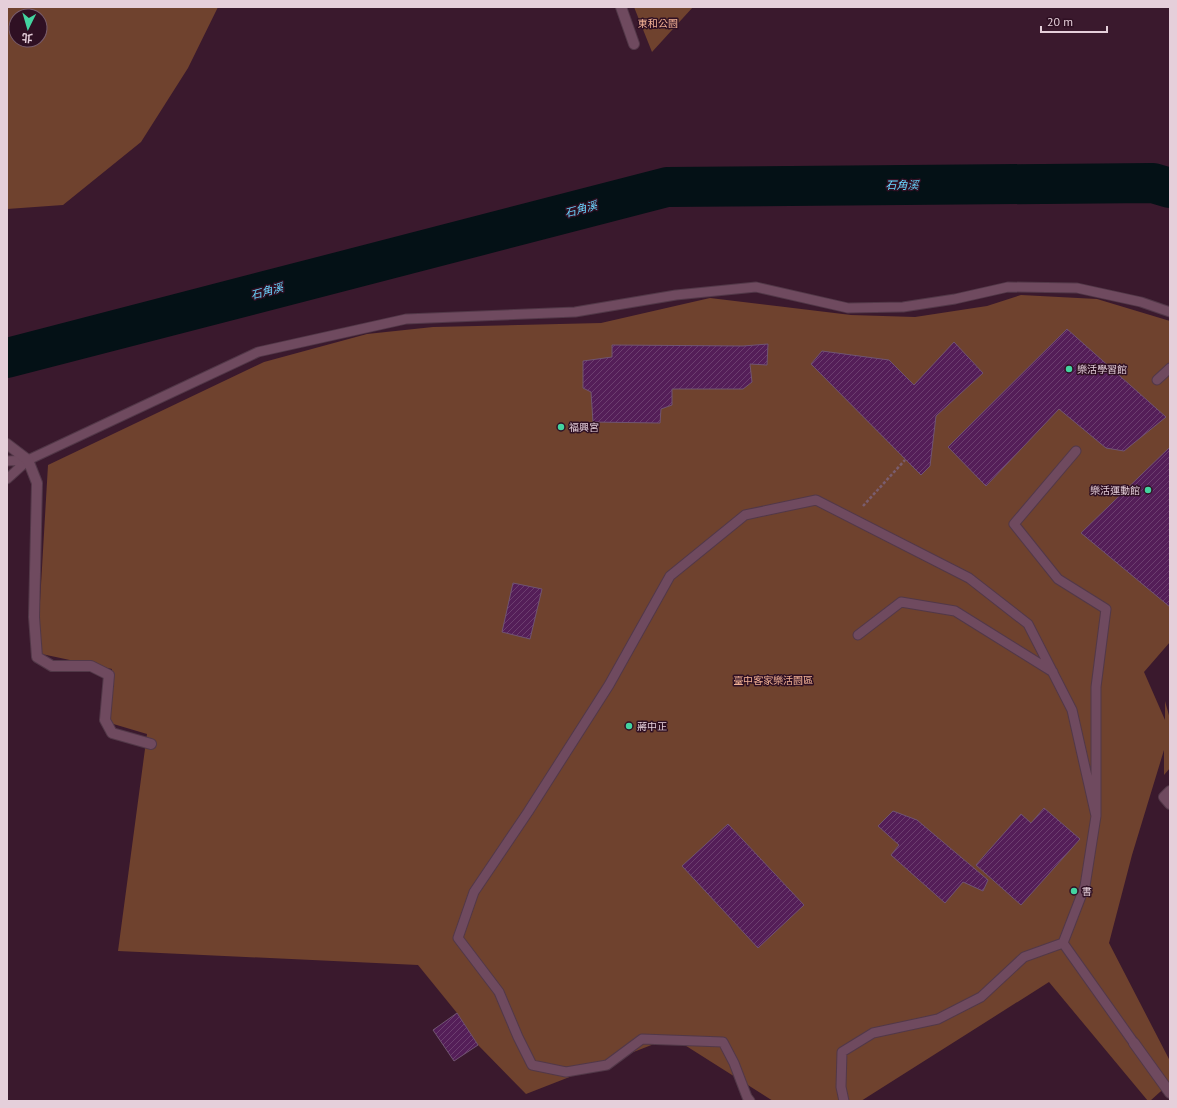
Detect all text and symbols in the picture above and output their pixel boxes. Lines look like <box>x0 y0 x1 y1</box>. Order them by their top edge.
north arrow <box>8 8 48 48</box>
scale bar <box>1041 8 1107 34</box>
text: 20 m <box>1047 14 1073 29</box>
park label: 東和公園 <box>638 17 678 30</box>
text: 北 <box>21 31 33 45</box>
water label: 石角溪 <box>886 178 920 192</box>
water label: 石角溪 <box>563 197 601 220</box>
water label: 石角溪 <box>249 279 287 302</box>
place label: 樂活學習館 <box>1077 363 1127 376</box>
marker: 樂活學習館 <box>1064 364 1074 374</box>
place label: 福興宮 <box>569 421 599 434</box>
marker: 福興宮 <box>556 422 566 432</box>
place label: 樂活運動館 <box>1090 484 1140 497</box>
marker: 樂活運動館 <box>1143 485 1153 495</box>
park label: 臺中客家樂活園區 <box>733 674 813 687</box>
place label: 蔣中正 <box>637 720 667 733</box>
marker: 蔣中正 <box>624 721 634 731</box>
place label: 書 <box>1082 885 1092 898</box>
marker: 書 <box>1069 886 1079 896</box>

